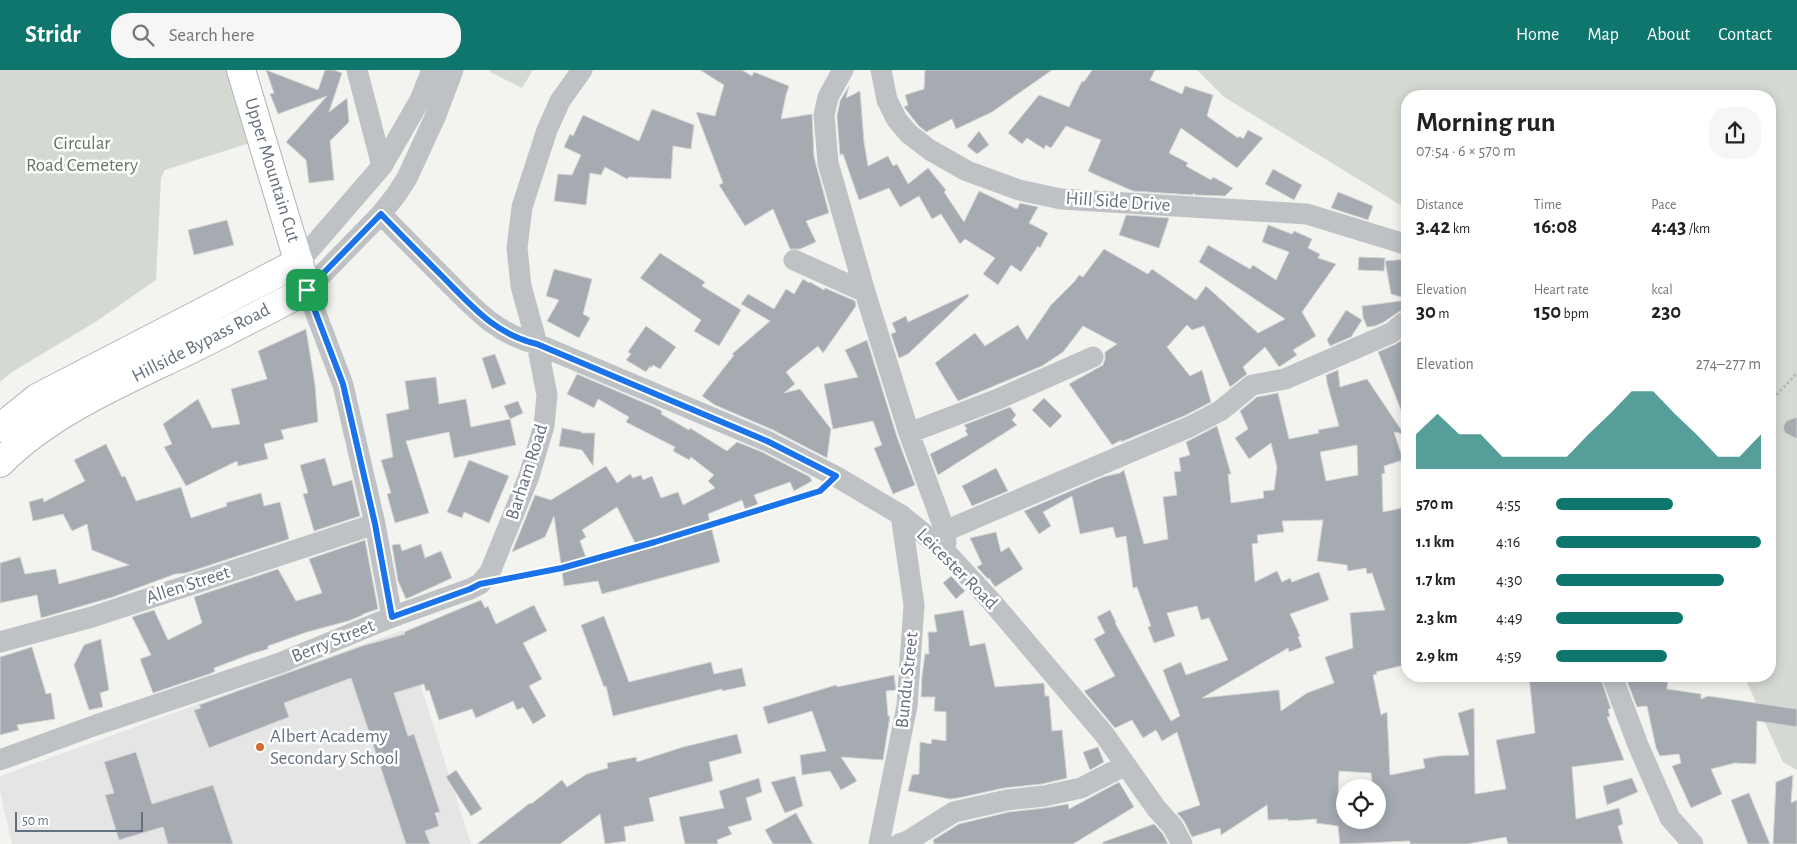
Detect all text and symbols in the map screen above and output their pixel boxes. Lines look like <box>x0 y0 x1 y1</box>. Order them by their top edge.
search box <box>111 13 461 58</box>
icon: search <box>129 21 157 49</box>
text: Stridr <box>25 23 81 47</box>
text: Search here <box>169 26 255 45</box>
text: Home <box>1516 26 1559 44</box>
text: Map <box>1587 26 1619 44</box>
text: About <box>1647 26 1690 44</box>
text: Contact <box>1718 26 1772 44</box>
street label: Upper Mountain Cut <box>241 96 303 244</box>
button: share <box>1709 107 1761 159</box>
text: Morning run <box>1416 109 1556 137</box>
park label: Circular Road Cemetery <box>26 134 138 175</box>
text: 07:54 · 6 × 570 m <box>1416 143 1516 159</box>
street label: Hill Side Drive <box>1065 189 1171 215</box>
text: Distance <box>1416 198 1463 212</box>
text: Time <box>1534 198 1562 212</box>
text: Pace <box>1651 198 1677 212</box>
text: 3.42 <box>1416 216 1450 237</box>
text: 16:08 <box>1534 216 1577 237</box>
text: 4:43 <box>1651 216 1686 237</box>
text: km <box>1450 222 1470 236</box>
text: /km <box>1686 222 1710 236</box>
pin <box>286 269 328 311</box>
icon: arrive <box>293 276 321 304</box>
text: Elevation <box>1416 283 1467 297</box>
text: Heart rate <box>1534 283 1589 297</box>
text: kcal <box>1651 283 1673 297</box>
street label: Hillside Bypass Road <box>129 300 273 386</box>
text: 30 <box>1416 301 1436 322</box>
text: 150 <box>1534 301 1561 322</box>
text: 230 <box>1651 301 1681 322</box>
text: m <box>1436 307 1450 321</box>
text: bpm <box>1561 307 1589 321</box>
text: Elevation <box>1416 356 1474 372</box>
text: 274–277 m <box>1696 356 1761 372</box>
street label: Barham Road <box>503 422 551 522</box>
text: 570 m <box>1416 496 1454 512</box>
text: 4:55 <box>1496 496 1521 512</box>
street label: Leicester Road <box>913 525 1001 613</box>
text: 1.1 km <box>1416 534 1454 550</box>
text: 4:16 <box>1496 534 1520 550</box>
street label: Allen Street <box>144 563 232 607</box>
text: 1.7 km <box>1416 572 1456 588</box>
text: 4:30 <box>1496 572 1522 588</box>
text: 2.3 km <box>1416 610 1457 626</box>
text: 4:49 <box>1496 610 1523 626</box>
street label: Berry Street <box>289 616 377 666</box>
street label: Bundu Street <box>892 631 922 729</box>
text: 2.9 km <box>1416 648 1458 664</box>
text: 4:59 <box>1496 648 1522 664</box>
place label: Albert Academy Secondary School <box>270 727 399 768</box>
marker: Albert Academy Secondary School <box>254 741 266 753</box>
map controls <box>1336 779 1386 829</box>
button: locate <box>1336 779 1386 829</box>
scale bar <box>15 809 142 832</box>
text: 50 m <box>22 814 49 828</box>

